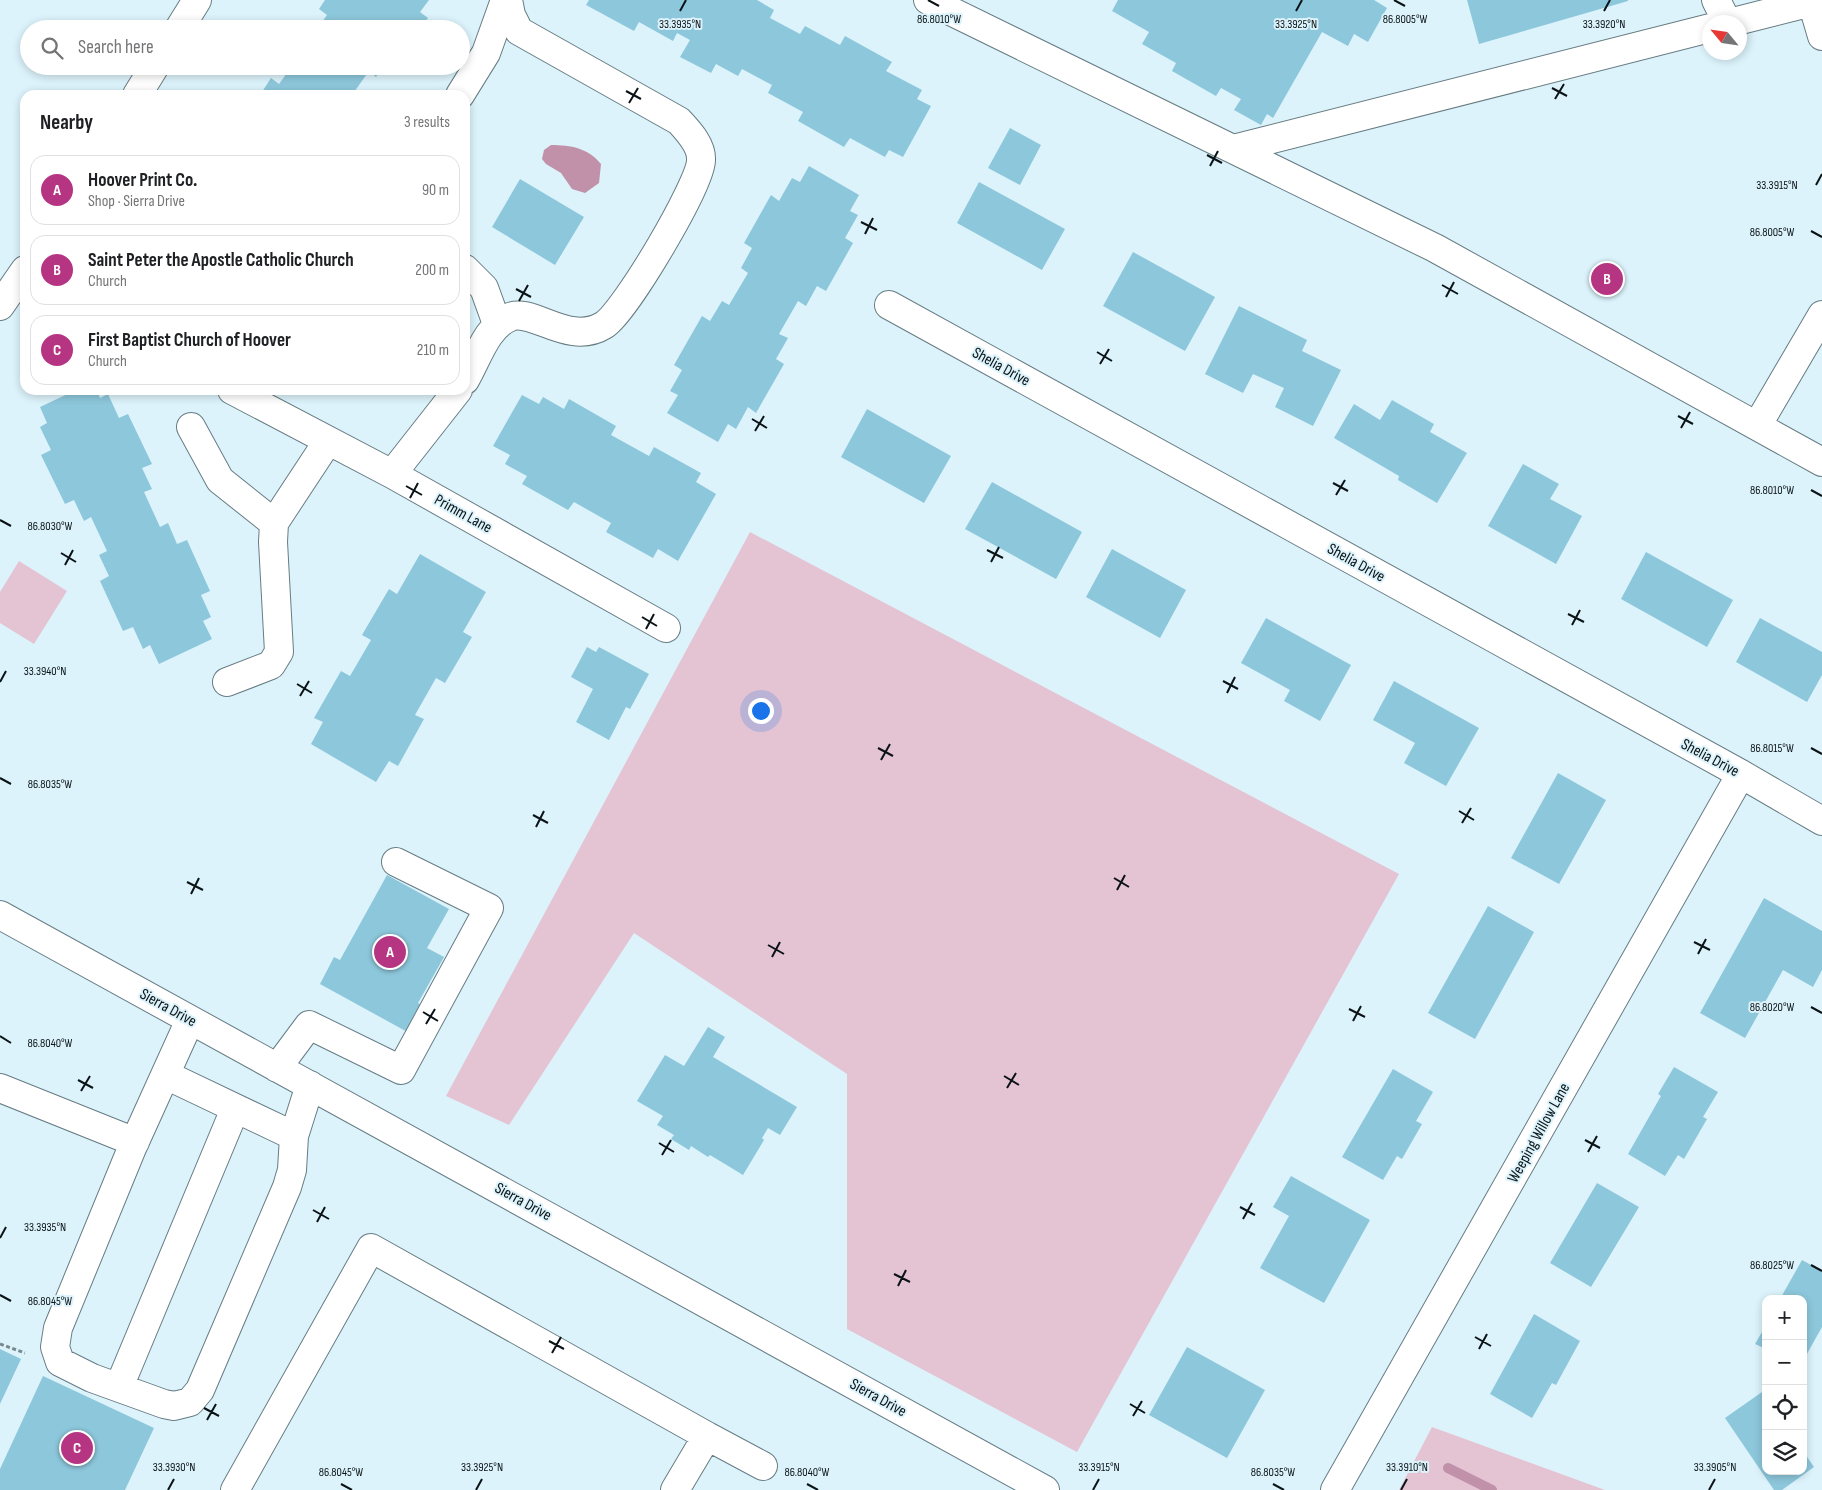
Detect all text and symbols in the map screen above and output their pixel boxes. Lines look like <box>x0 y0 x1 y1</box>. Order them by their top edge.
text: 86.8010°W <box>917 12 961 27</box>
text: 86.8005°W <box>1383 12 1427 27</box>
north arrow <box>1702 15 1747 60</box>
text: 33.3935°N <box>659 17 701 32</box>
text: 33.3925°N <box>1275 17 1317 32</box>
text: 33.3920°N <box>1583 17 1625 32</box>
search box <box>20 20 470 75</box>
icon: search <box>38 34 66 62</box>
text: Search here <box>78 36 154 59</box>
text: Nearby <box>40 110 93 135</box>
text: 3 results <box>404 113 450 132</box>
text: Hoover Print Co. <box>88 169 197 192</box>
text: 33.3915°N <box>1756 178 1798 193</box>
text: A <box>53 181 61 200</box>
text: 90 m <box>422 181 449 200</box>
text: Shop · Sierra Drive <box>88 192 185 211</box>
text: 86.8005°W <box>1750 225 1794 240</box>
text: Saint Peter the Apostle Catholic Church <box>88 249 354 272</box>
pin: B <box>1591 260 1623 298</box>
text: B <box>53 261 61 280</box>
text: 200 m <box>415 261 449 280</box>
text: Church <box>88 272 127 291</box>
text: First Baptist Church of Hoover <box>88 329 291 352</box>
text: C <box>53 341 61 360</box>
text: 210 m <box>417 341 449 360</box>
street label: Shelia Drive <box>969 343 1033 391</box>
text: Church <box>88 352 127 371</box>
text: 86.8010°W <box>1750 483 1794 498</box>
street label: Primm Lane <box>431 490 495 538</box>
text: 86.8030°W <box>28 519 73 534</box>
street label: Shelia Drive <box>1324 539 1388 587</box>
text: 33.3940°N <box>24 664 66 679</box>
your location <box>748 698 774 724</box>
street label: Shelia Drive <box>1678 735 1742 781</box>
text: 86.8015°W <box>1750 741 1794 756</box>
text: 86.8035°W <box>28 777 72 792</box>
pin: A <box>374 933 406 971</box>
street label: Sierra Drive <box>136 985 200 1031</box>
text: 86.8020°W <box>1750 1000 1795 1015</box>
text: 86.8040°W <box>28 1036 73 1051</box>
street label: Weeping Willow Lane <box>1504 1080 1574 1186</box>
street label: Sierra Drive <box>491 1179 555 1225</box>
text: 33.3935°N <box>24 1220 66 1235</box>
text: 86.8025°W <box>1750 1258 1794 1273</box>
text: 86.8045°W <box>28 1294 72 1309</box>
map controls <box>1762 1295 1807 1475</box>
button: + <box>1762 1295 1807 1340</box>
button: − <box>1762 1340 1807 1385</box>
street label: Sierra Drive <box>846 1375 910 1421</box>
button: locate <box>1762 1385 1807 1430</box>
pin: C <box>61 1429 93 1467</box>
button: layers <box>1762 1430 1807 1475</box>
text: 33.3930°N <box>153 1460 195 1475</box>
text: 33.3925°N <box>461 1460 503 1475</box>
text: 33.3915°N <box>1078 1460 1120 1475</box>
text: 33.3910°N <box>1386 1460 1428 1475</box>
text: 33.3905°N <box>1694 1460 1736 1475</box>
text: 86.8045°W <box>319 1465 363 1480</box>
text: 86.8040°W <box>785 1465 830 1480</box>
text: 86.8035°W <box>1251 1465 1295 1480</box>

